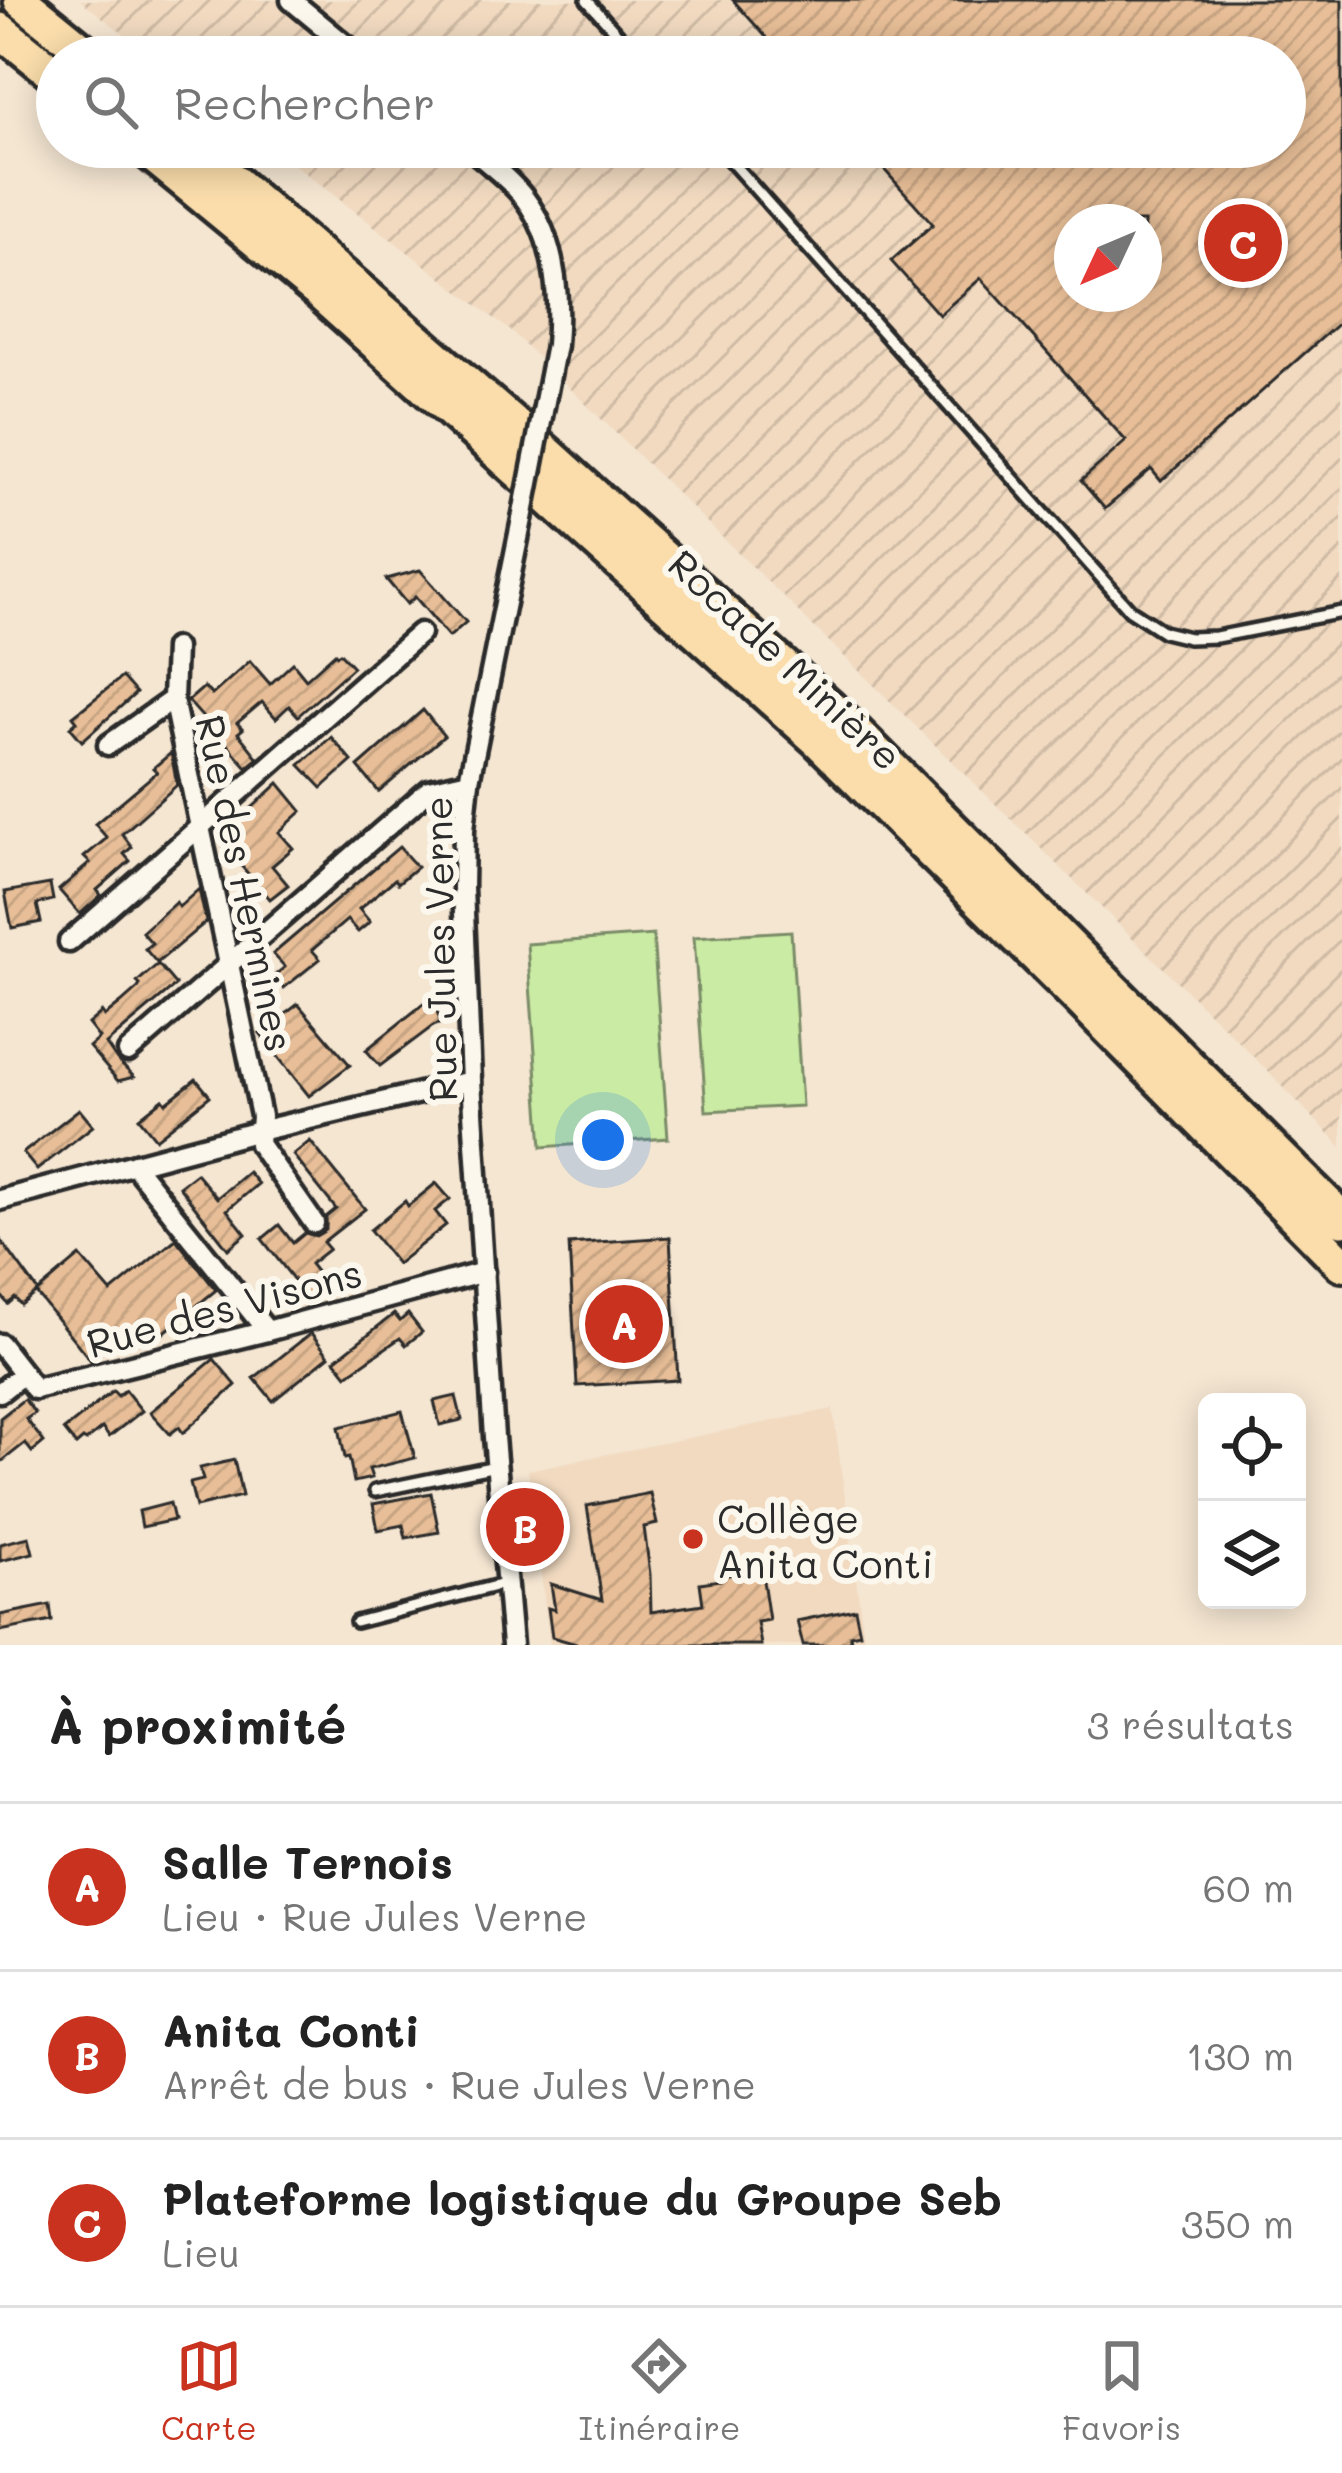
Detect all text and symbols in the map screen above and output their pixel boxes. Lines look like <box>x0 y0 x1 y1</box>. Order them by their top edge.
search box <box>36 36 1306 168</box>
icon: search <box>78 69 144 135</box>
text: Rechercher <box>174 73 435 131</box>
pin: C <box>1204 198 1282 288</box>
north arrow <box>1054 204 1162 312</box>
street label: Rocade Minière <box>658 538 914 780</box>
street label: Rue des Hermines <box>185 710 307 1056</box>
street label: Rue Jules Verne <box>411 796 467 1102</box>
your location <box>573 1110 633 1170</box>
street label: Rue des Visons <box>81 1246 367 1368</box>
pin: A <box>585 1279 663 1369</box>
map controls <box>1198 1393 1306 1609</box>
button: locate <box>1198 1393 1306 1501</box>
pin: B <box>486 1482 564 1572</box>
place label: Collège Anita Conti <box>717 1492 933 1588</box>
button: layers <box>1198 1501 1306 1609</box>
marker: Collège Anita Conti <box>680 1526 706 1552</box>
text: À proximité <box>48 1690 346 1757</box>
text: 3 résultats <box>1087 1698 1294 1749</box>
text: Salle Ternois <box>162 1832 453 1890</box>
text: A <box>73 1861 101 1912</box>
text: 60 m <box>1203 1861 1294 1912</box>
text: Lieu · Rue Jules Verne <box>162 1890 588 1941</box>
text: Anita Conti <box>162 2000 420 2058</box>
text: B <box>74 2029 100 2080</box>
text: 130 m <box>1186 2029 1294 2080</box>
text: Arrêt de bus · Rue Jules Verne <box>162 2058 756 2109</box>
text: Plateforme logistique du Groupe Seb <box>162 2168 1002 2226</box>
text: C <box>73 2197 101 2248</box>
text: 350 m <box>1181 2197 1294 2248</box>
text: Lieu <box>162 2226 240 2277</box>
tab: Carte <box>161 2333 257 2448</box>
tab: Itinéraire <box>578 2333 740 2448</box>
tab: Favoris <box>1062 2333 1181 2448</box>

